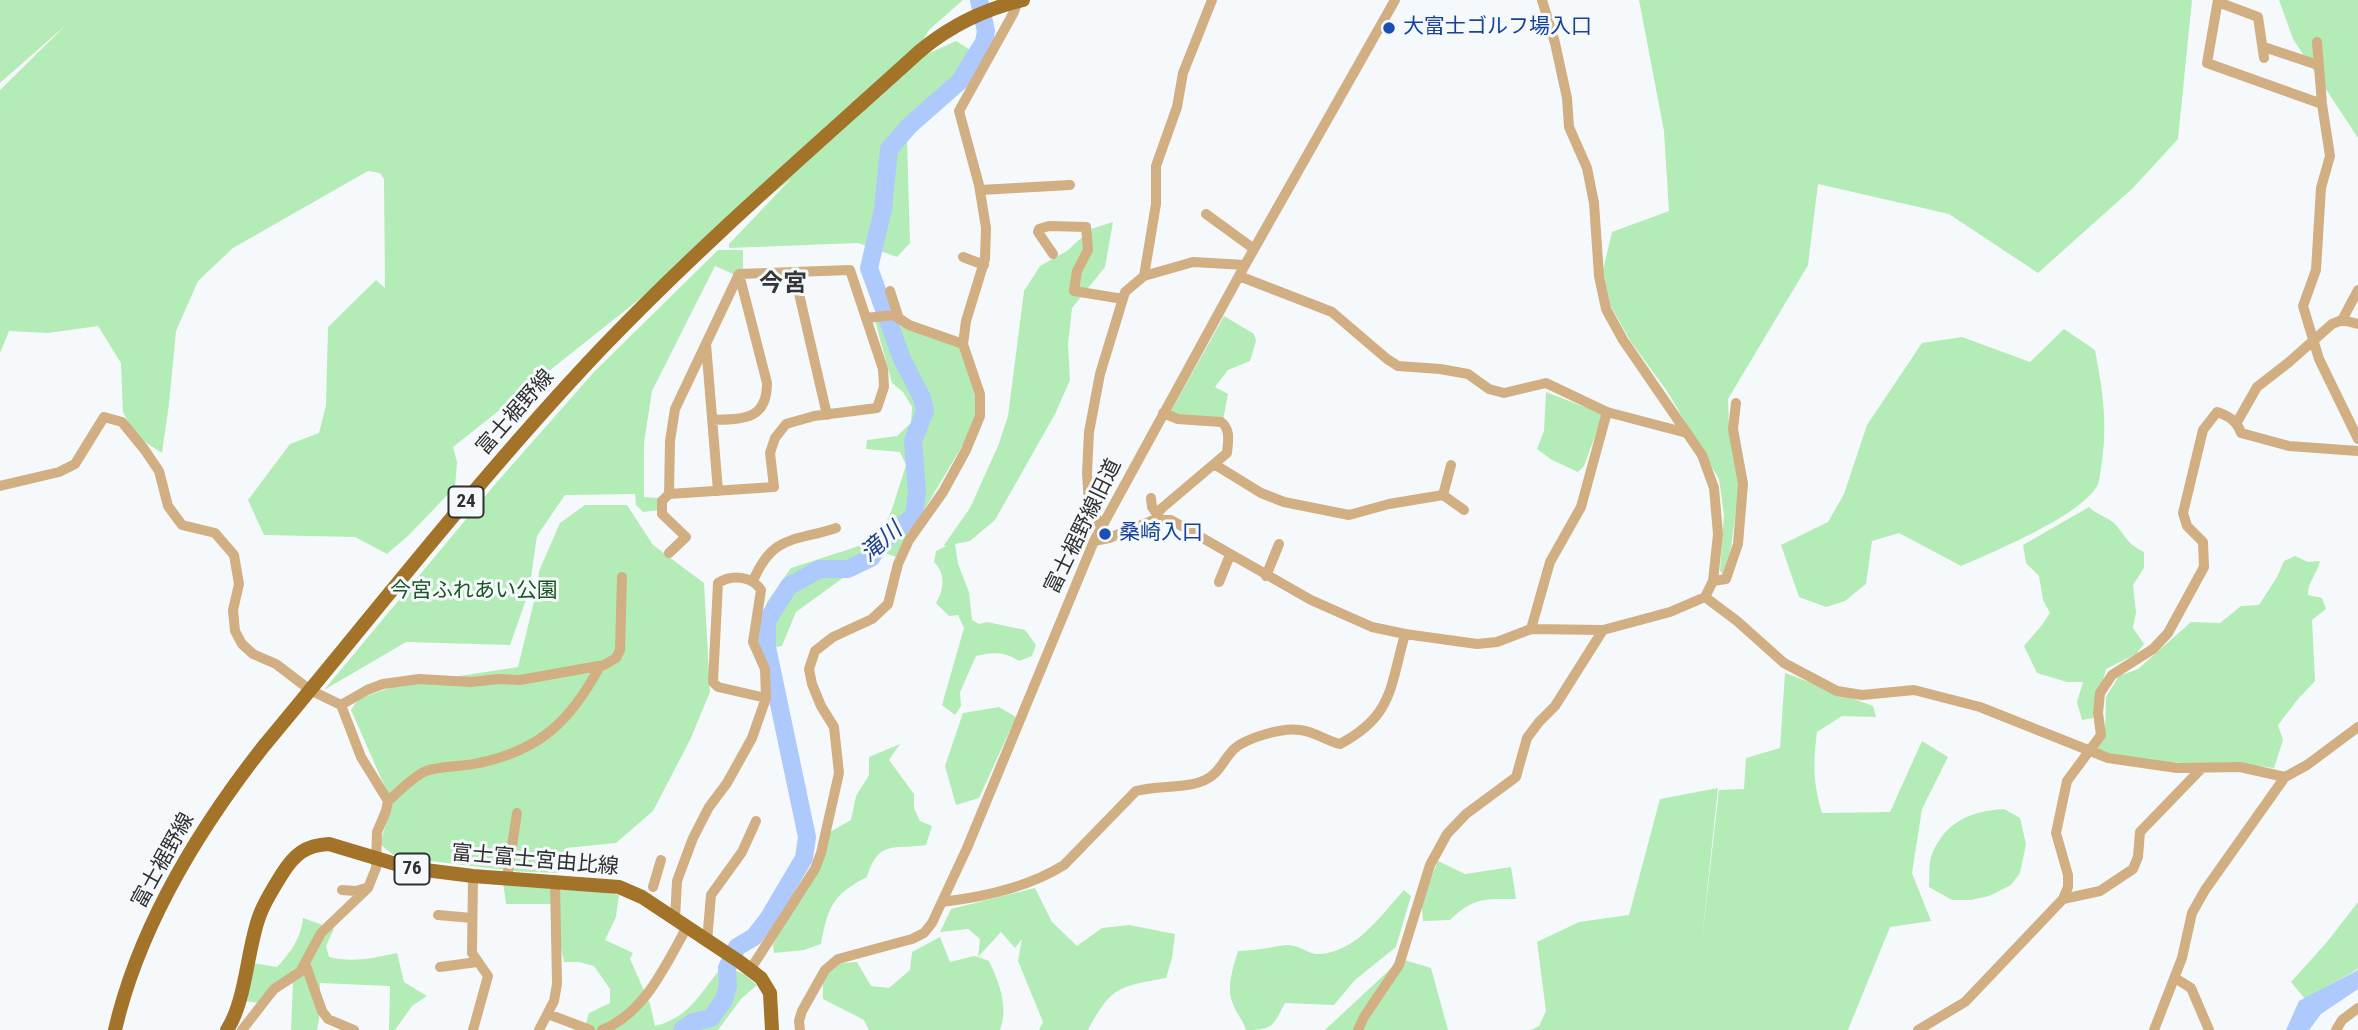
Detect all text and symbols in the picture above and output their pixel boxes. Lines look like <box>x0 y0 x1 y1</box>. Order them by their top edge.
place label: 大富士ゴルフ場入口 <box>1403 15 1592 41</box>
marker: 大富士ゴルフ場入口 <box>1381 20 1397 36</box>
district label: 今宮 <box>759 271 807 299</box>
street label: 富士裾野線 <box>472 365 560 461</box>
street label: 富士裾野線旧道 <box>1040 455 1128 599</box>
road number: 24 <box>448 486 484 517</box>
water label: 滝川 <box>856 517 908 569</box>
place label: 桑崎入口 <box>1119 521 1203 547</box>
marker: 桑崎入口 <box>1097 526 1113 542</box>
park label: 今宮ふれあい公園 <box>390 579 558 605</box>
street label: 富士裾野線 <box>128 809 200 913</box>
street label: 富士富士宮由比線 <box>450 841 620 881</box>
road number: 76 <box>394 854 430 884</box>

